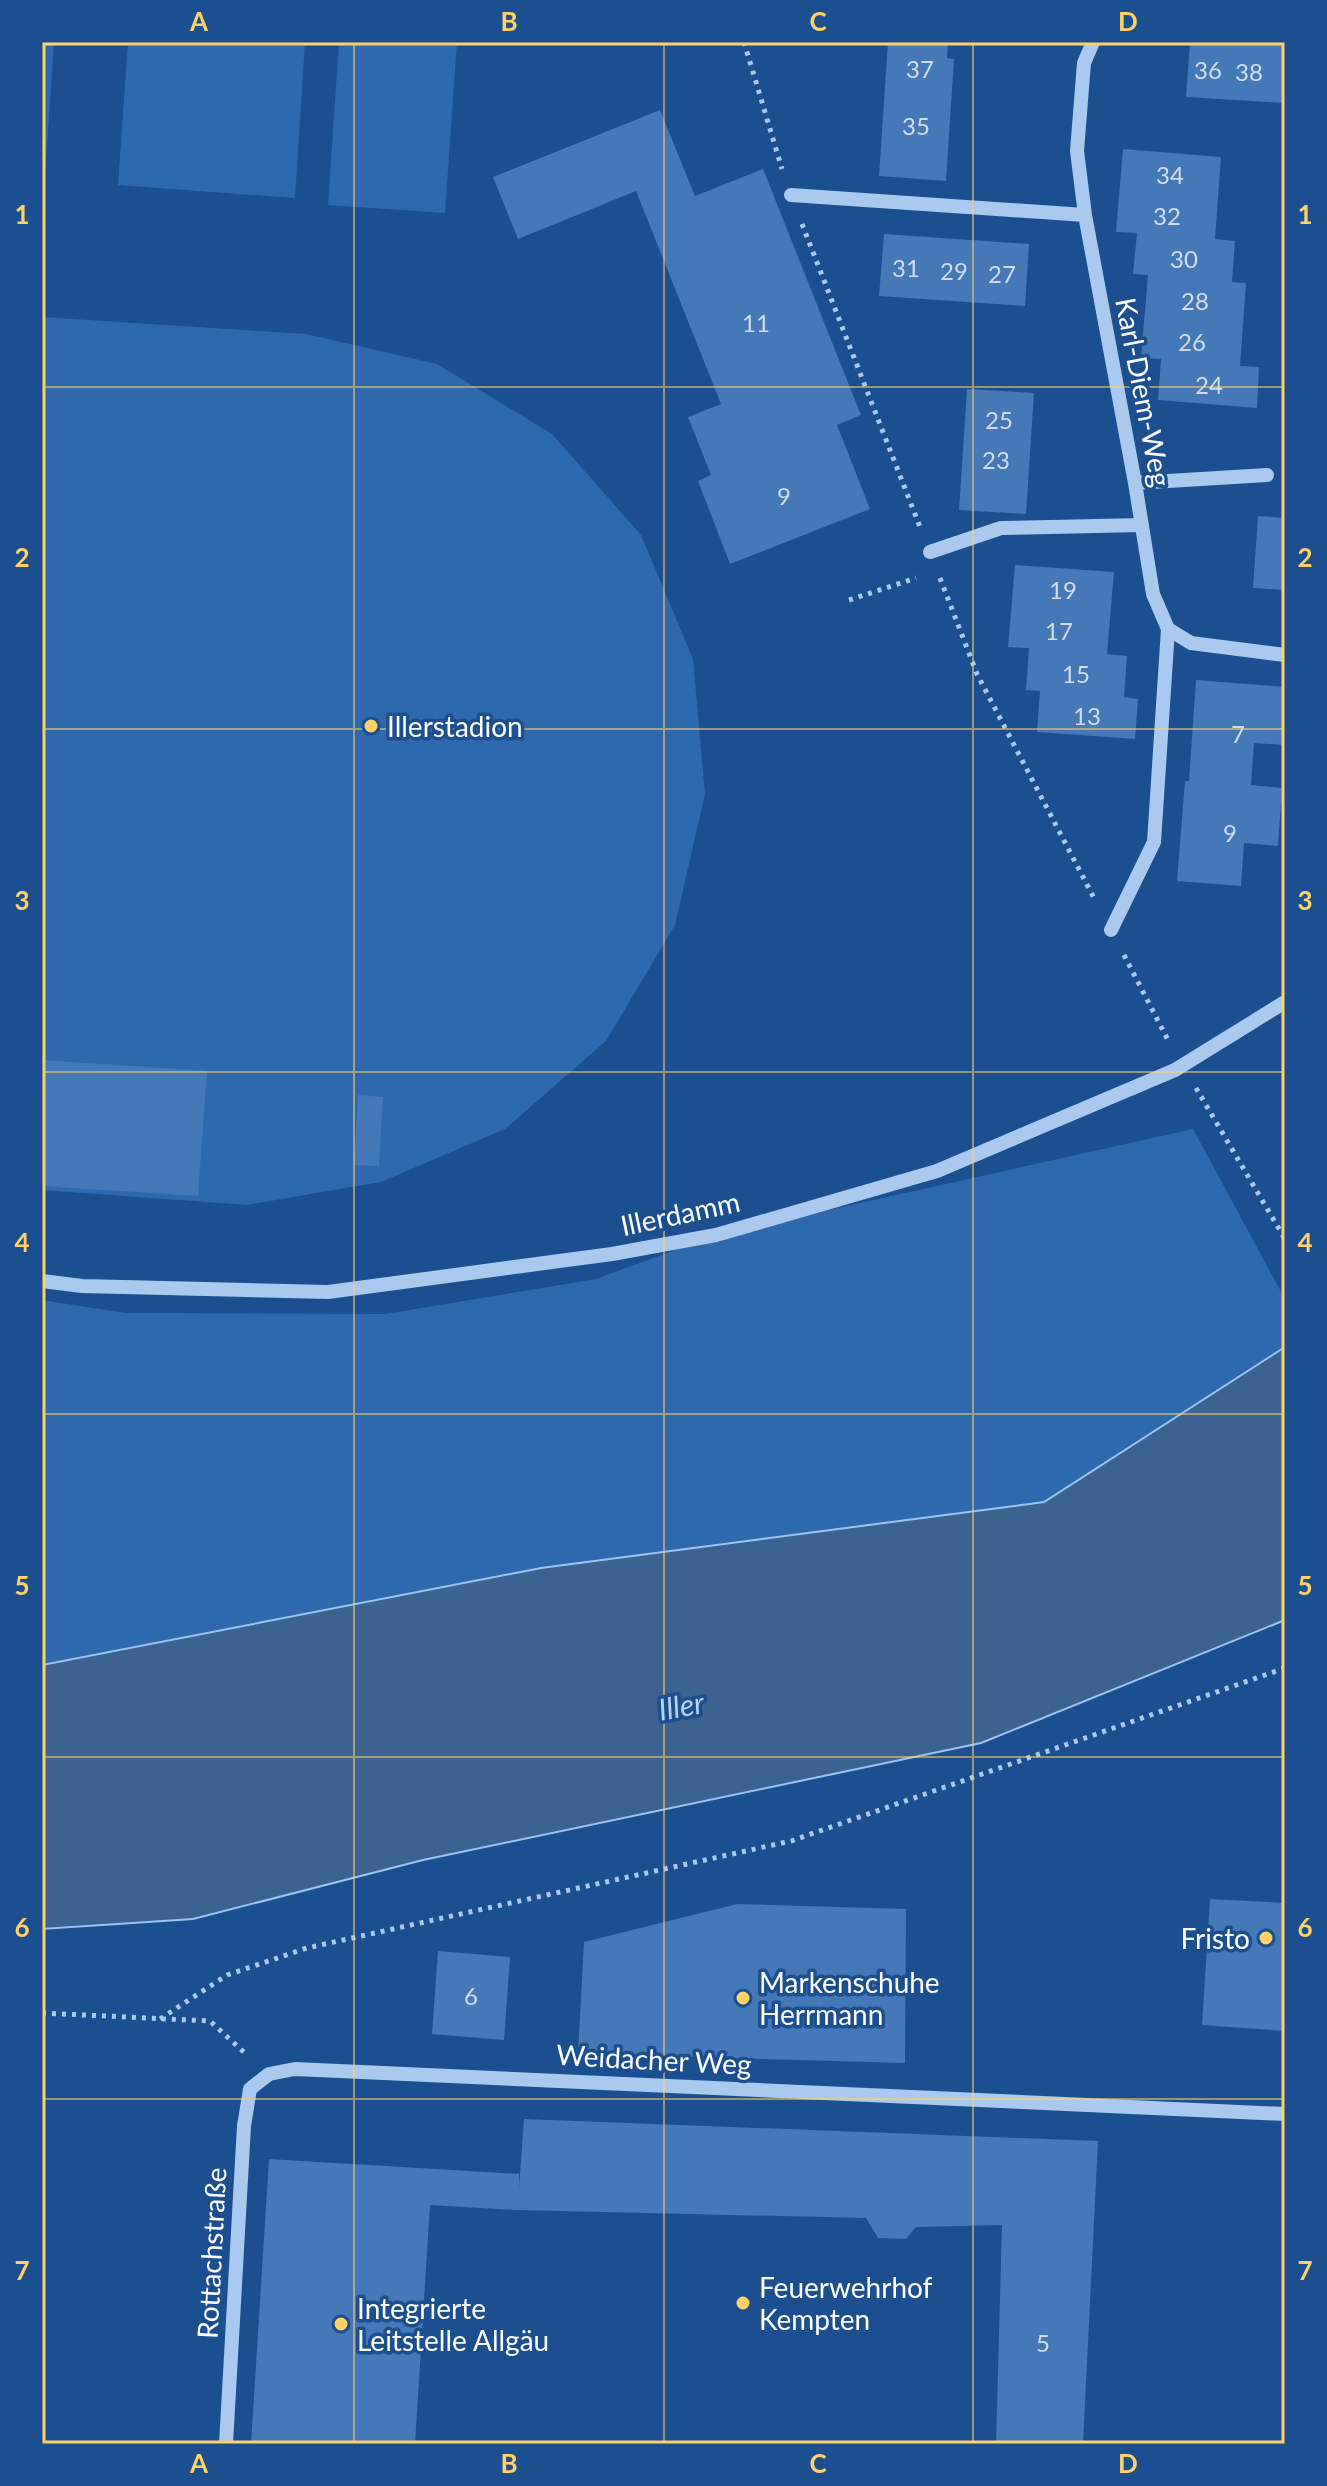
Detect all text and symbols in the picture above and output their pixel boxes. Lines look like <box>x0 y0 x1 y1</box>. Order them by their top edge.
text: A <box>189 5 209 37</box>
text: B <box>500 5 518 37</box>
text: C <box>809 5 827 37</box>
text: D <box>1118 5 1138 37</box>
house number: 37 <box>906 54 934 83</box>
house number: 36 <box>1194 55 1222 84</box>
house number: 38 <box>1235 57 1263 86</box>
house number: 35 <box>902 111 930 140</box>
house number: 34 <box>1156 160 1184 189</box>
text: 1 <box>14 198 30 230</box>
text: 1 <box>1297 198 1313 230</box>
house number: 32 <box>1153 201 1181 230</box>
house number: 30 <box>1170 244 1198 273</box>
house number: 31 <box>892 253 920 282</box>
house number: 29 <box>940 256 968 285</box>
house number: 27 <box>988 259 1016 288</box>
house number: 28 <box>1181 286 1209 315</box>
street label: Karl-Diem-Weg <box>1109 295 1179 489</box>
house number: 11 <box>742 308 770 337</box>
house number: 26 <box>1178 327 1206 356</box>
house number: 24 <box>1195 370 1223 399</box>
house number: 25 <box>985 405 1013 434</box>
house number: 23 <box>982 445 1010 474</box>
house number: 9 <box>777 481 791 510</box>
text: 2 <box>14 541 30 573</box>
text: 2 <box>1297 541 1313 573</box>
house number: 19 <box>1049 575 1077 604</box>
house number: 17 <box>1045 616 1073 645</box>
house number: 15 <box>1062 659 1090 688</box>
house number: 13 <box>1073 701 1101 730</box>
place label: Illerstadion <box>387 709 523 743</box>
marker: Illerstadion <box>362 717 380 735</box>
house number: 7 <box>1231 719 1245 748</box>
house number: 9 <box>1223 818 1237 847</box>
text: 3 <box>14 884 30 916</box>
text: 3 <box>1297 884 1313 916</box>
street label: Illerdamm <box>617 1184 743 1242</box>
text: 4 <box>14 1226 30 1258</box>
text: 4 <box>1297 1226 1313 1258</box>
text: 5 <box>14 1569 30 1601</box>
text: 5 <box>1297 1569 1313 1601</box>
water label: Iller <box>655 1683 707 1727</box>
text: 6 <box>14 1911 30 1943</box>
text: 6 <box>1297 1911 1313 1943</box>
place label: Fristo <box>1180 1921 1250 1955</box>
marker: Fristo <box>1257 1929 1275 1947</box>
place label: Markenschuhe Herrmann <box>759 1965 940 2031</box>
house number: 6 <box>464 1981 478 2010</box>
marker: Markenschuhe Herrmann <box>734 1989 752 2007</box>
street label: Weidacher Weg <box>556 2037 752 2081</box>
street label: Rottachstraße <box>190 2167 232 2339</box>
text: 7 <box>14 2254 30 2286</box>
text: 7 <box>1297 2254 1313 2286</box>
place label: Feuerwehrhof Kempten <box>759 2270 933 2336</box>
place label: Integrierte Leitstelle Allgäu <box>357 2291 549 2357</box>
marker: Feuerwehrhof Kempten <box>734 2294 752 2312</box>
marker: Integrierte Leitstelle Allgäu <box>332 2315 350 2333</box>
house number: 5 <box>1036 2328 1050 2357</box>
text: A <box>189 2447 209 2479</box>
text: B <box>500 2447 518 2479</box>
text: C <box>809 2447 827 2479</box>
text: D <box>1118 2447 1138 2479</box>

